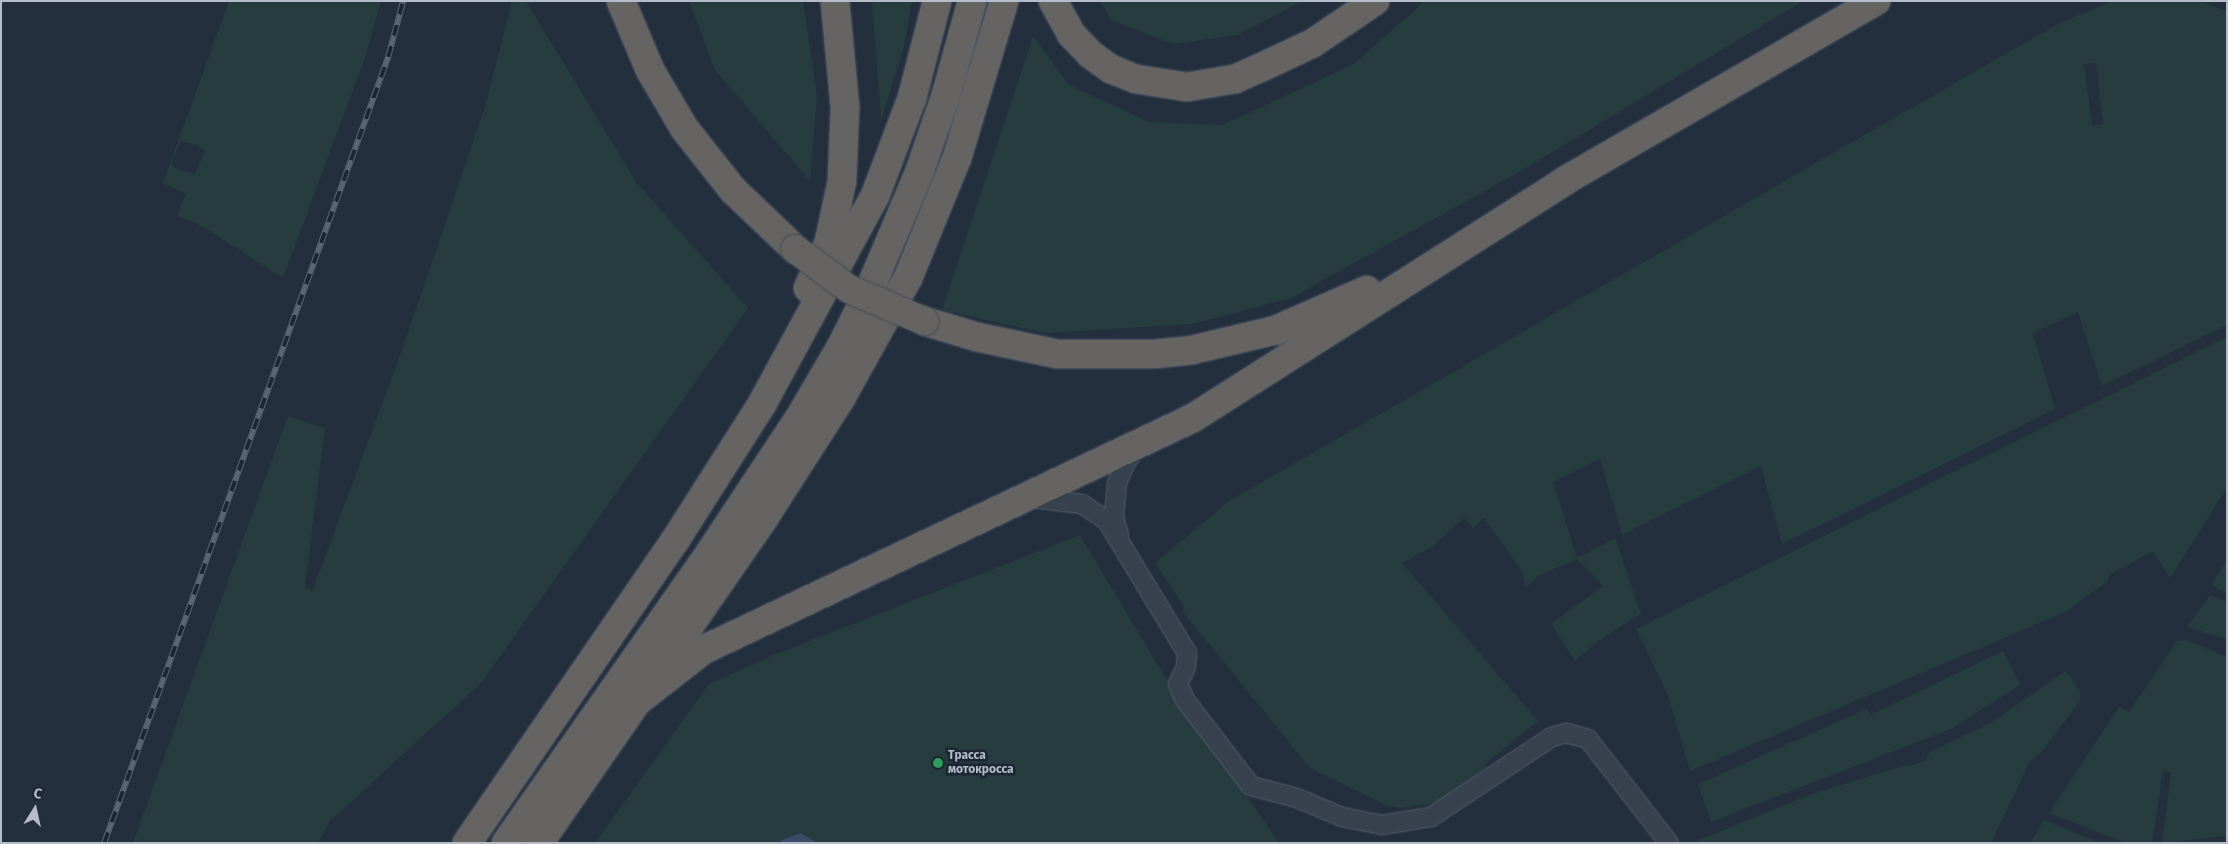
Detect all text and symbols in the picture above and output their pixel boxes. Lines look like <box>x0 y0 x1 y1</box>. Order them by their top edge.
place label: Трасса мотокросса <box>948 749 1014 777</box>
marker: Трасса мотокросса <box>932 757 944 769</box>
north arrow <box>10 784 60 834</box>
text: С <box>32 785 43 803</box>

